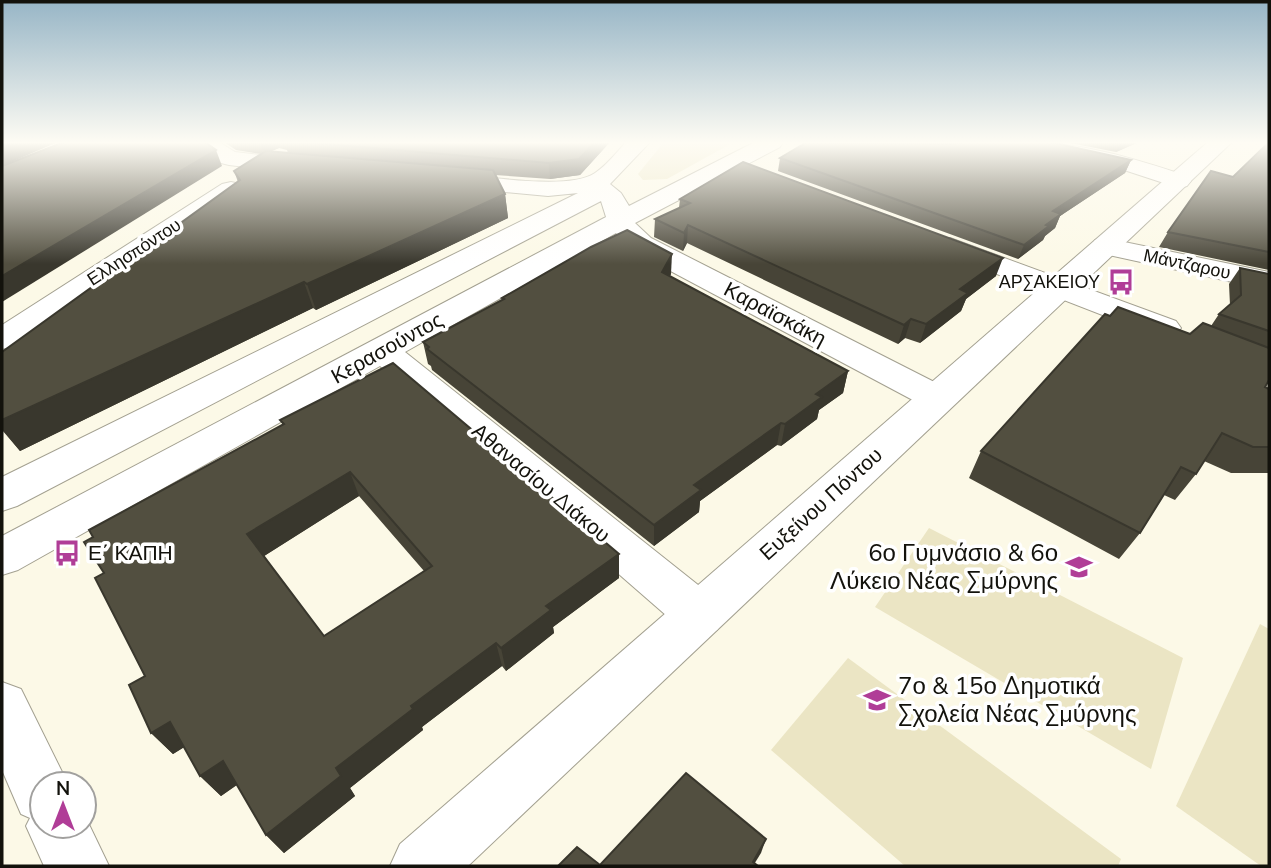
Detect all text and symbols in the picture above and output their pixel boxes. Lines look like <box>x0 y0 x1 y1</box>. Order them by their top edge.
street label: Ελλησπόντου <box>82 213 186 291</box>
street label: Μάντζαρου <box>1141 243 1233 285</box>
bus stop icon: ΑΡΣΑΚΕΙΟΥ <box>1106 267 1136 297</box>
place label: ΑΡΣΑΚΕΙΟΥ <box>999 270 1100 294</box>
street label: Καραϊσκάκη <box>719 275 831 353</box>
street label: Κερασούντος <box>326 306 448 390</box>
street label: Αθανασίου Διάκου <box>466 417 616 549</box>
street label: Ευξείνου Πόντου <box>753 441 889 567</box>
place label: 6ο Γυμνάσιο & 6ο Λύκειο Νέας Σμύρνης <box>830 537 1058 597</box>
bus stop icon: Ε΄ ΚΑΠΗ <box>52 538 82 568</box>
place label: Ε΄ ΚΑΠΗ <box>88 539 173 567</box>
school or university icon: 6ο Γυμνάσιο & 6ο Λύκειο Νέας Σμύρνης <box>1064 552 1094 582</box>
place label: 7ο & 15ο Δημοτικά Σχολεία Νέας Σμύρνης <box>898 670 1137 730</box>
school or university icon: 7ο & 15ο Δημοτικά Σχολεία Νέας Σμύρνης <box>862 685 892 715</box>
north arrow <box>28 770 98 840</box>
text: N <box>56 776 70 802</box>

